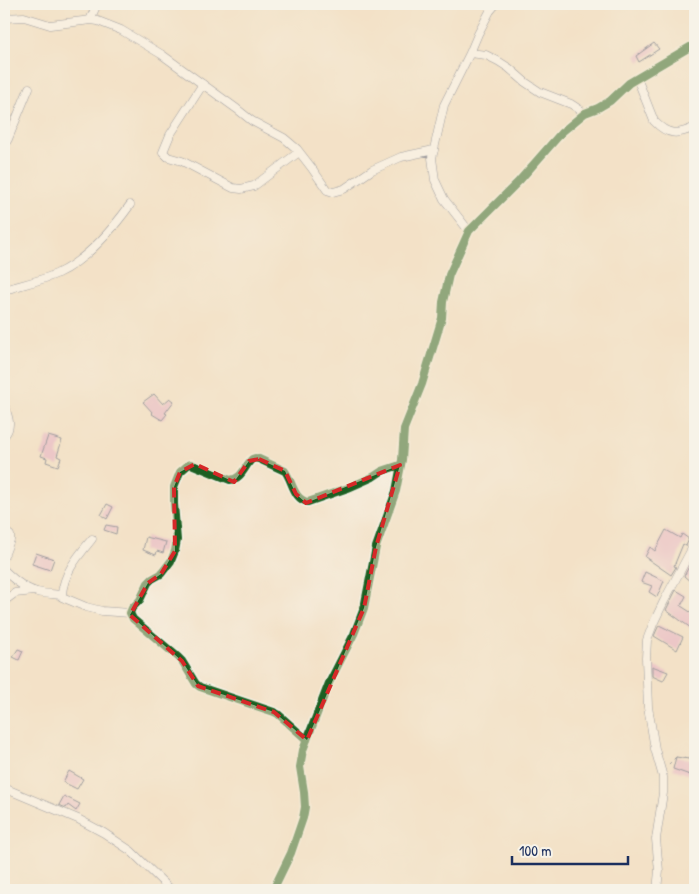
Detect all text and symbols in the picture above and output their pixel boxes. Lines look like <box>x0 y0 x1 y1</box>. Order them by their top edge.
scale bar <box>512 834 628 866</box>
text: 100 m <box>519 840 552 861</box>

